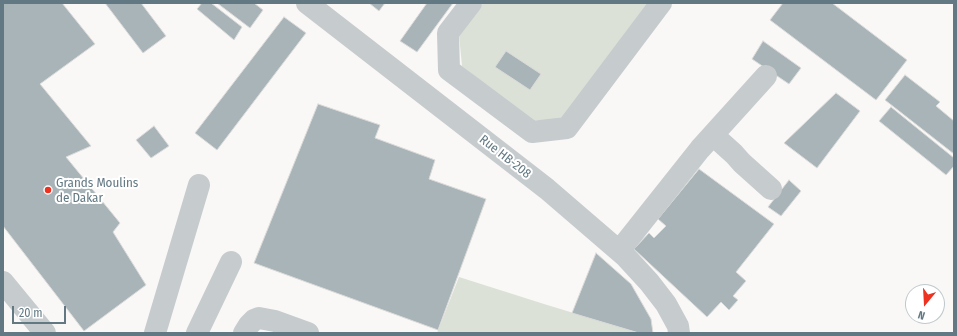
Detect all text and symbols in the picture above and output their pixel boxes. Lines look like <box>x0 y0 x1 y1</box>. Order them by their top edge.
street label: Rue HB-208 <box>476 132 534 182</box>
place label: Grands Moulins de Dakar <box>56 175 138 206</box>
marker: Grands Moulins de Dakar <box>43 185 53 195</box>
north arrow <box>905 284 945 324</box>
scale bar <box>14 298 68 324</box>
text: 20 m <box>19 306 43 320</box>
text: N <box>916 308 927 322</box>

